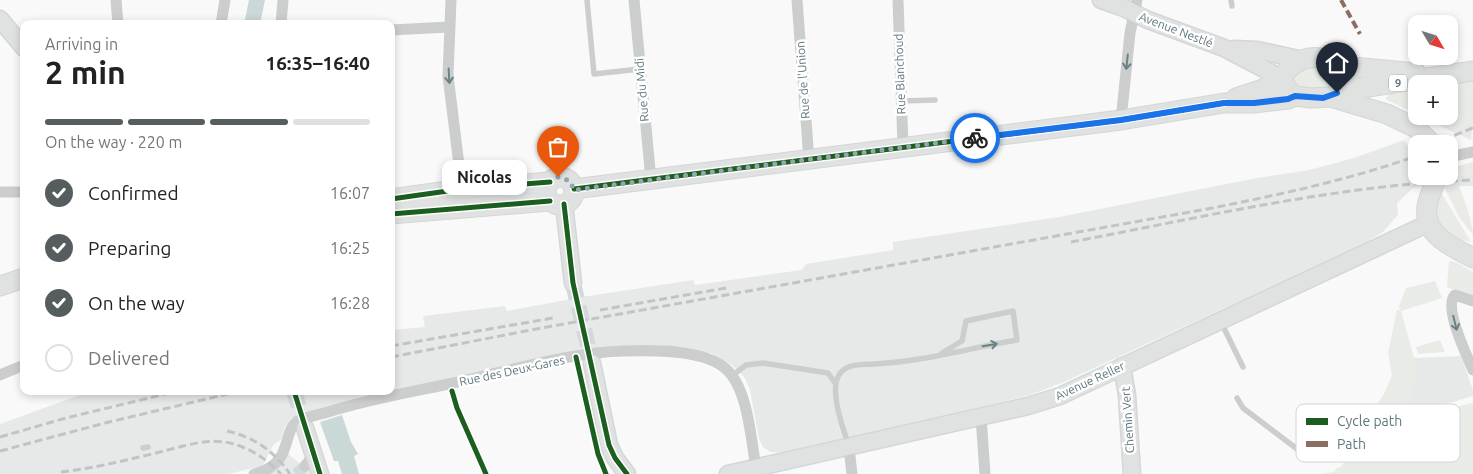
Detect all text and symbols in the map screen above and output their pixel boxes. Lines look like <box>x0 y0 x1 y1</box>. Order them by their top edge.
street label: Avenue Nestlé <box>1137 9 1215 50</box>
north arrow <box>1408 15 1458 65</box>
map controls <box>1408 15 1458 185</box>
street label: Rue Blanchoud <box>892 33 907 115</box>
text: Arriving in <box>45 35 118 53</box>
street label: Rue de l'Union <box>793 41 812 119</box>
pin <box>1316 42 1358 93</box>
icon: home <box>1323 49 1351 77</box>
text: 16:35–16:40 <box>265 52 370 74</box>
one-way arrow <box>1123 53 1132 69</box>
text: 2 min <box>45 54 126 90</box>
street label: Rue du Midi <box>632 58 651 122</box>
one-way arrow <box>444 68 453 84</box>
road number: 9 <box>1389 75 1407 92</box>
button: + <box>1408 75 1458 125</box>
courier <box>950 113 1000 163</box>
icon: bike <box>961 124 989 152</box>
pin <box>537 126 579 177</box>
text: On the way · 220 m <box>45 133 182 151</box>
icon: bag <box>544 133 572 161</box>
button: − <box>1408 135 1458 185</box>
callout: Nicolas <box>443 160 528 194</box>
text: Nicolas <box>457 168 512 186</box>
icon: check <box>45 179 73 207</box>
text: Confirmed <box>88 182 179 204</box>
text: 16:07 <box>330 184 370 202</box>
icon: check <box>45 234 73 262</box>
text: Preparing <box>88 237 172 259</box>
text: 16:25 <box>330 239 370 257</box>
icon: check <box>45 289 73 317</box>
text: On the way <box>88 292 185 314</box>
text: 16:28 <box>330 294 370 312</box>
one-way arrow <box>1451 314 1460 330</box>
one-way arrow <box>981 339 997 349</box>
text: Delivered <box>88 347 170 369</box>
street label: Rue des Deux-Gares <box>458 353 566 388</box>
street label: Avenue Reller <box>1053 359 1127 402</box>
street label: Chemin Vert <box>1119 386 1136 454</box>
legend <box>1296 404 1460 462</box>
text: Cycle path <box>1337 413 1402 429</box>
text: Path <box>1337 436 1366 452</box>

